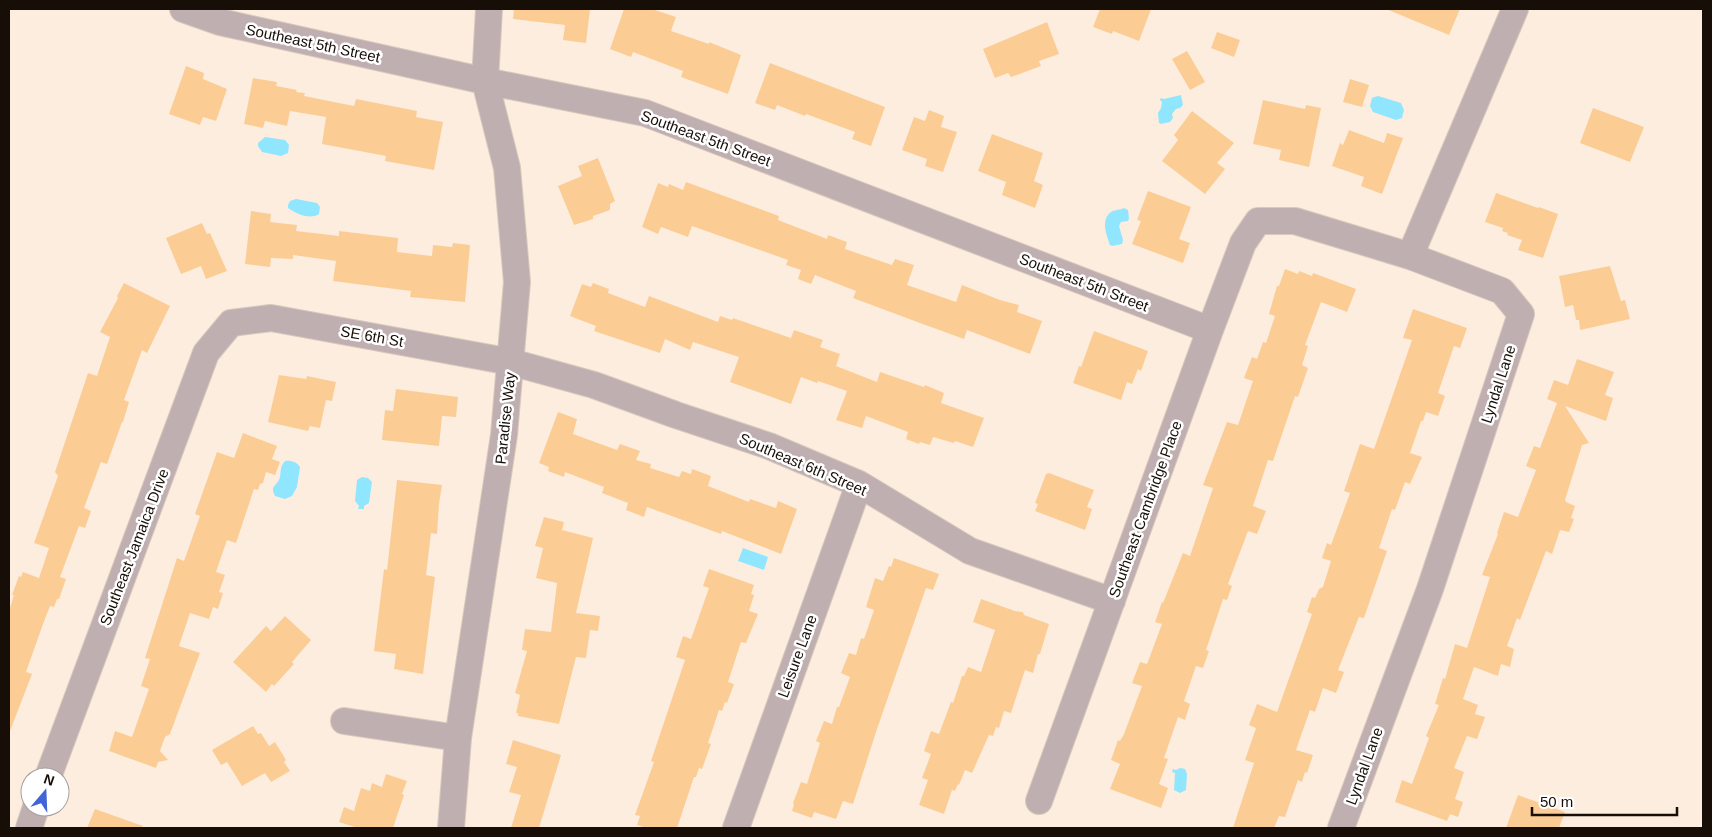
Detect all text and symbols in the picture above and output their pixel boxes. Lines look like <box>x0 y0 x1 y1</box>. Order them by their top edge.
street label: Southeast 5th Street <box>244 20 382 66</box>
street label: Southeast 5th Street <box>639 107 774 170</box>
street label: Southeast 5th Street <box>1017 250 1152 315</box>
street label: SE 6th St <box>339 322 405 350</box>
street label: Lyndal Lane <box>1477 343 1519 425</box>
street label: Paradise Way <box>492 370 518 465</box>
street label: Southeast Cambridge Place <box>1105 418 1185 600</box>
street label: Southeast 6th Street <box>737 429 870 499</box>
street label: Southeast Jamaica Drive <box>96 466 172 628</box>
street label: Leisure Lane <box>774 612 820 700</box>
street label: Lyndal Lane <box>1342 725 1386 807</box>
north arrow <box>20 767 70 817</box>
text: N <box>42 770 57 789</box>
scale bar <box>1532 784 1677 816</box>
text: 50 m <box>1540 793 1573 810</box>

